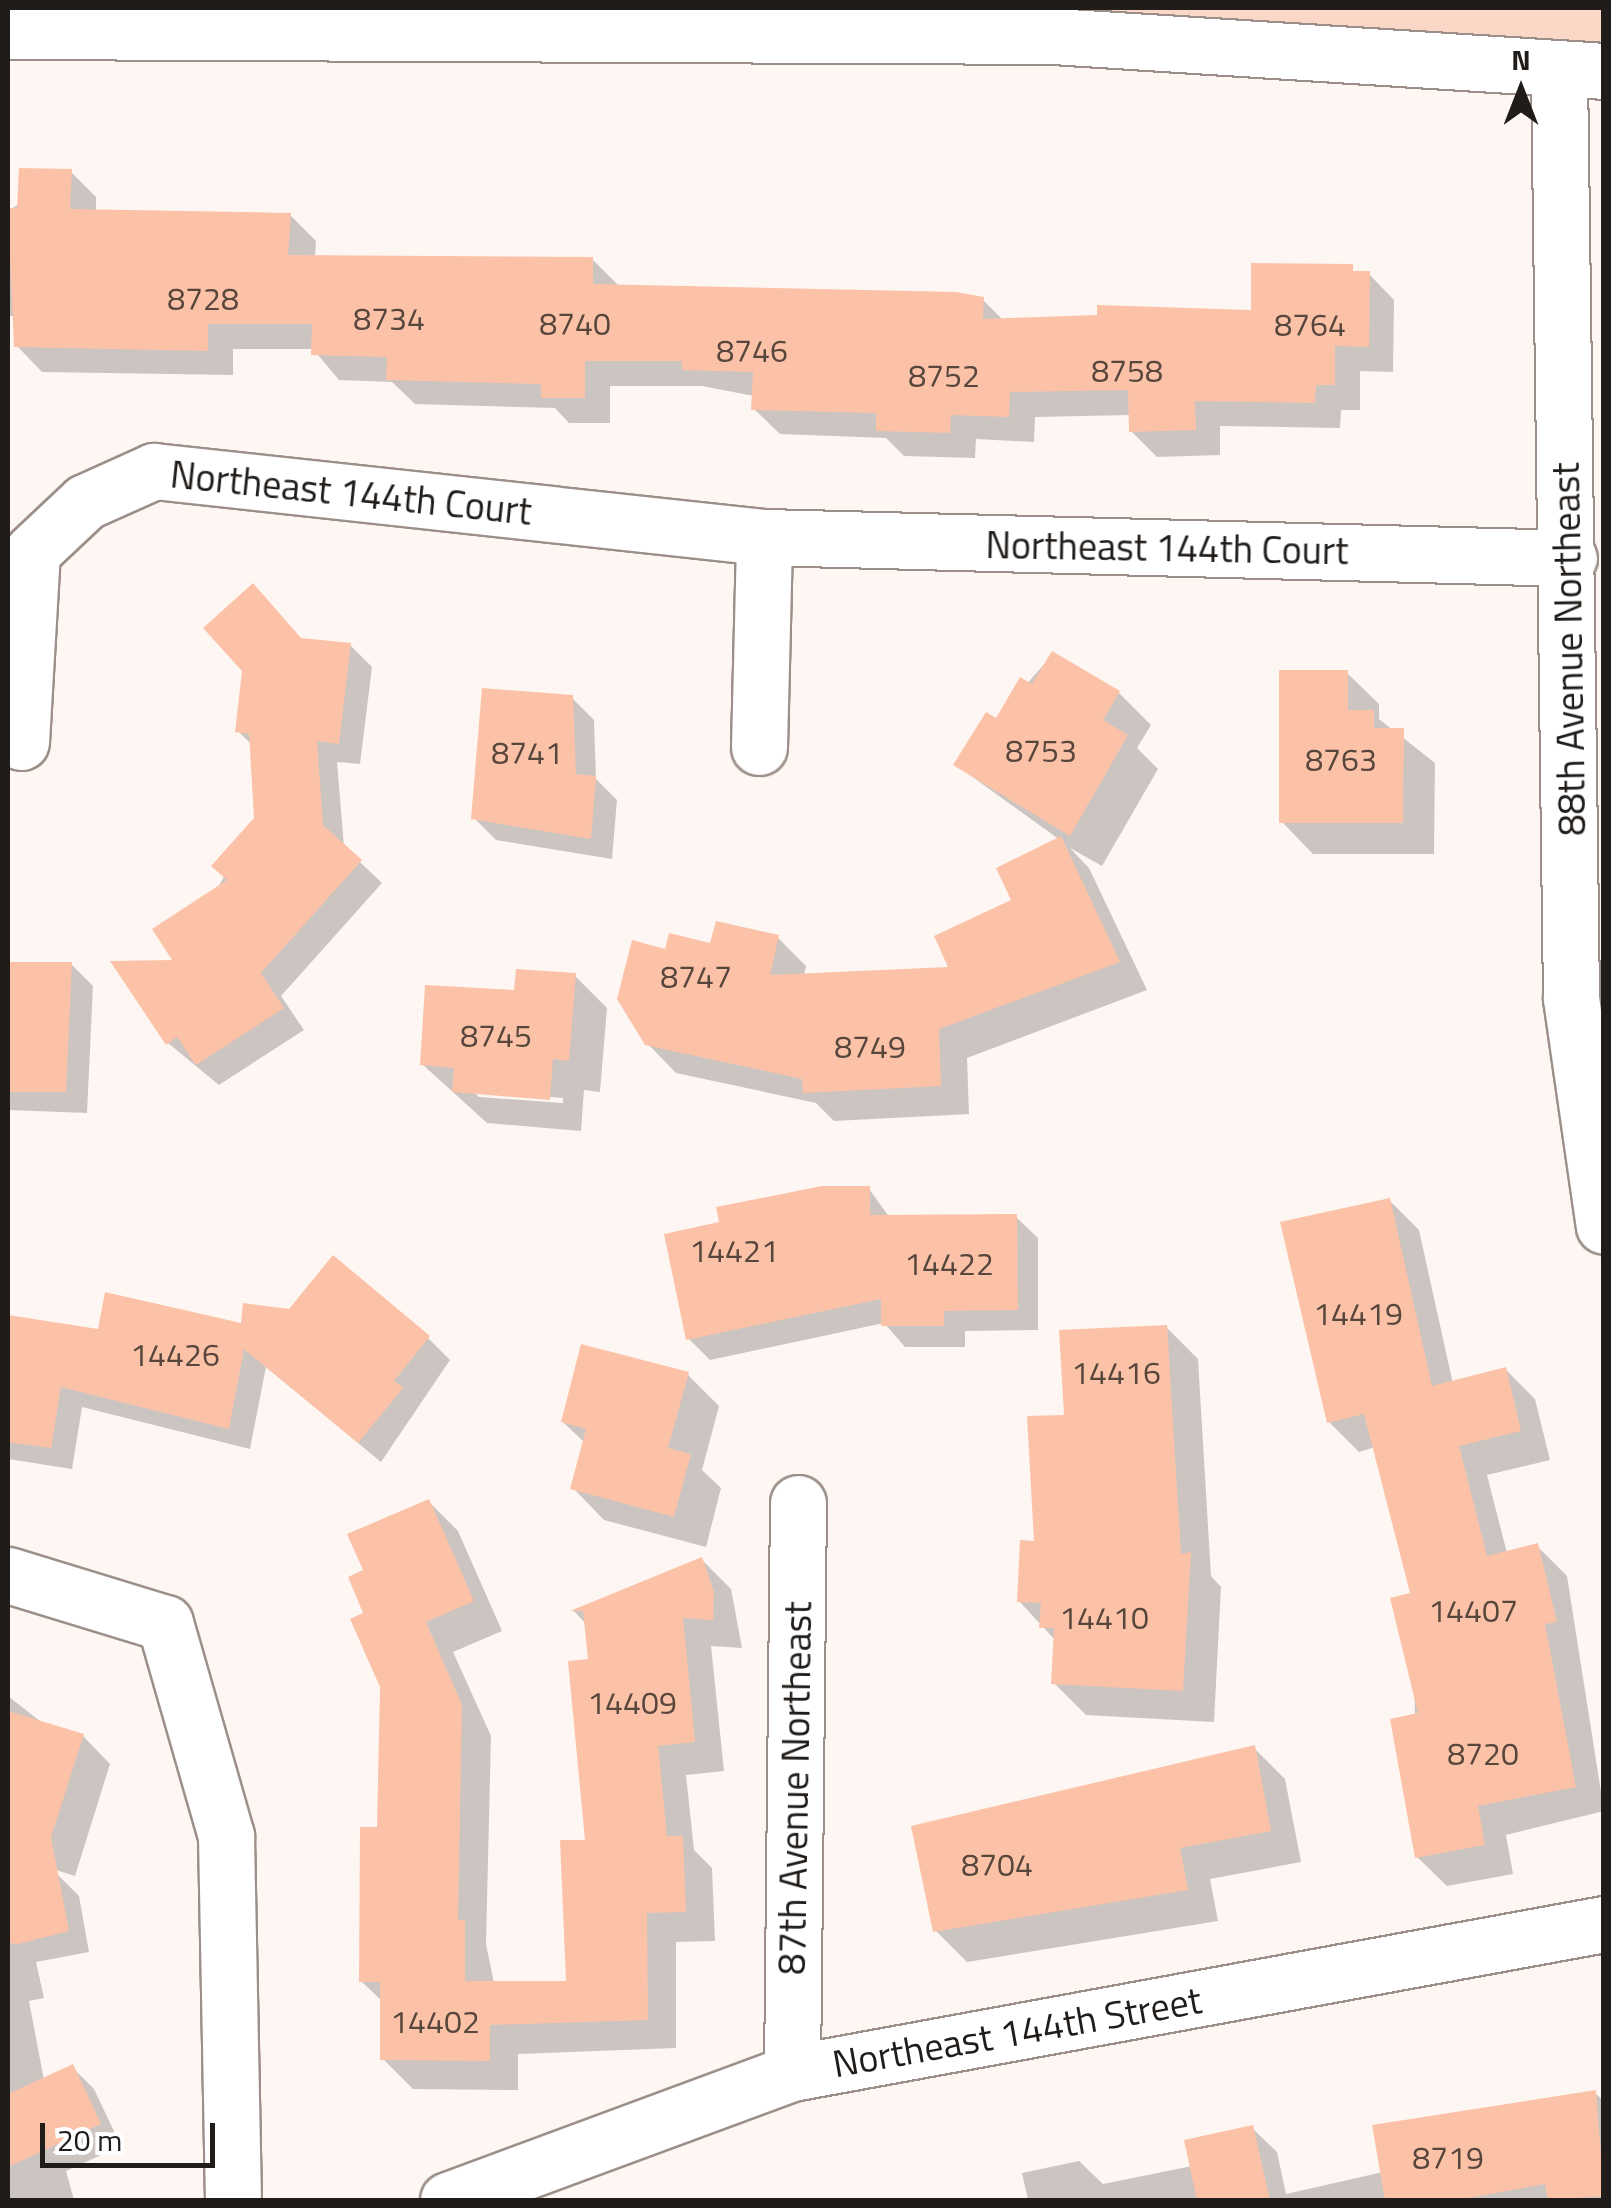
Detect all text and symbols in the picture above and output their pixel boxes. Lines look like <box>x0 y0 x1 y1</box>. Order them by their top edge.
text: N <box>1511 38 1531 81</box>
north arrow <box>1471 40 1571 140</box>
house number: 8728 <box>167 279 239 317</box>
house number: 8734 <box>353 299 425 337</box>
house number: 8740 <box>539 304 611 342</box>
house number: 8764 <box>1274 305 1346 343</box>
house number: 8746 <box>716 331 788 369</box>
house number: 8758 <box>1091 351 1163 389</box>
house number: 8752 <box>908 356 980 394</box>
street label: Northeast 144th Court <box>168 451 534 535</box>
street label: 88th Avenue Northeast <box>1543 462 1595 836</box>
street label: Northeast 144th Court <box>985 522 1349 574</box>
house number: 8753 <box>1005 731 1077 769</box>
house number: 8741 <box>491 733 563 771</box>
house number: 8763 <box>1305 740 1377 778</box>
house number: 8747 <box>660 957 732 995</box>
house number: 8745 <box>460 1016 532 1054</box>
house number: 8749 <box>834 1027 906 1065</box>
house number: 14421 <box>689 1231 779 1269</box>
house number: 14422 <box>904 1244 994 1282</box>
house number: 14419 <box>1313 1294 1403 1332</box>
house number: 14426 <box>130 1335 220 1373</box>
house number: 14416 <box>1071 1353 1161 1391</box>
house number: 14407 <box>1428 1591 1518 1629</box>
house number: 14410 <box>1059 1598 1149 1636</box>
street label: 87th Avenue Northeast <box>769 1601 821 1975</box>
house number: 14409 <box>587 1683 677 1721</box>
house number: 8720 <box>1447 1734 1519 1772</box>
house number: 8704 <box>961 1845 1033 1883</box>
street label: Northeast 144th Street <box>829 1977 1205 2087</box>
house number: 14402 <box>390 2002 480 2040</box>
scale bar <box>45 2103 220 2165</box>
text: 20 m <box>57 2117 122 2163</box>
house number: 8719 <box>1412 2138 1484 2176</box>

